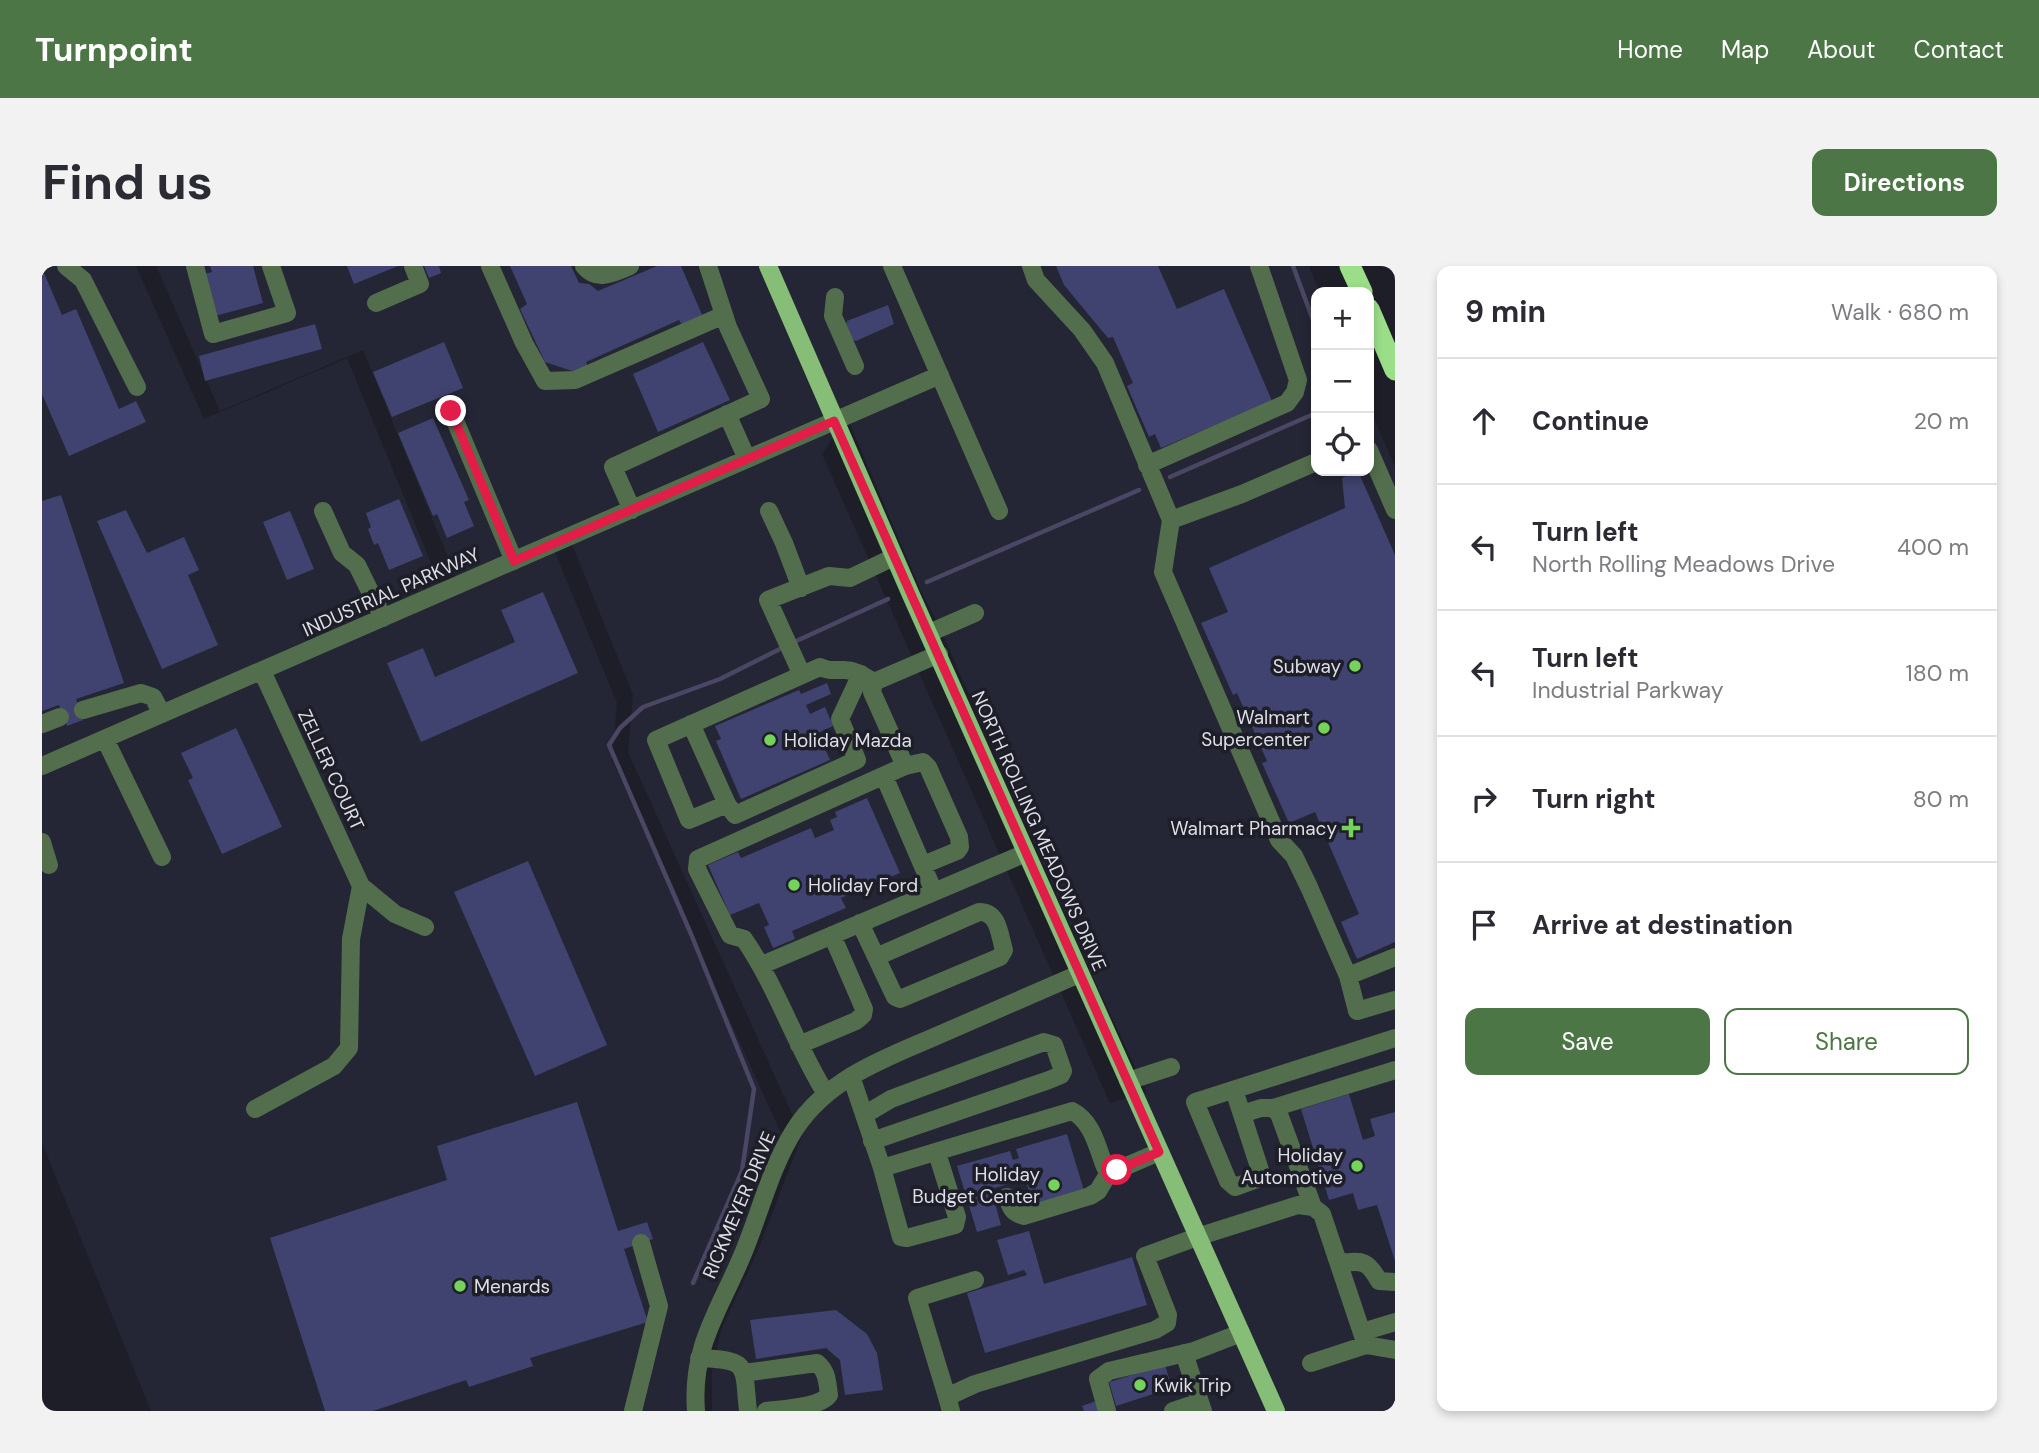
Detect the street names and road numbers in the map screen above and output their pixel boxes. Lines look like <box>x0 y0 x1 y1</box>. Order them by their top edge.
street label: INDUSTRIAL PARKWAY <box>298 542 484 642</box>
street label: NORTH ROLLING MEADOWS DRIVE <box>966 687 1112 975</box>
street label: ZELLER COURT <box>292 705 370 835</box>
street label: RICKMEYER DRIVE <box>697 1128 781 1282</box>

